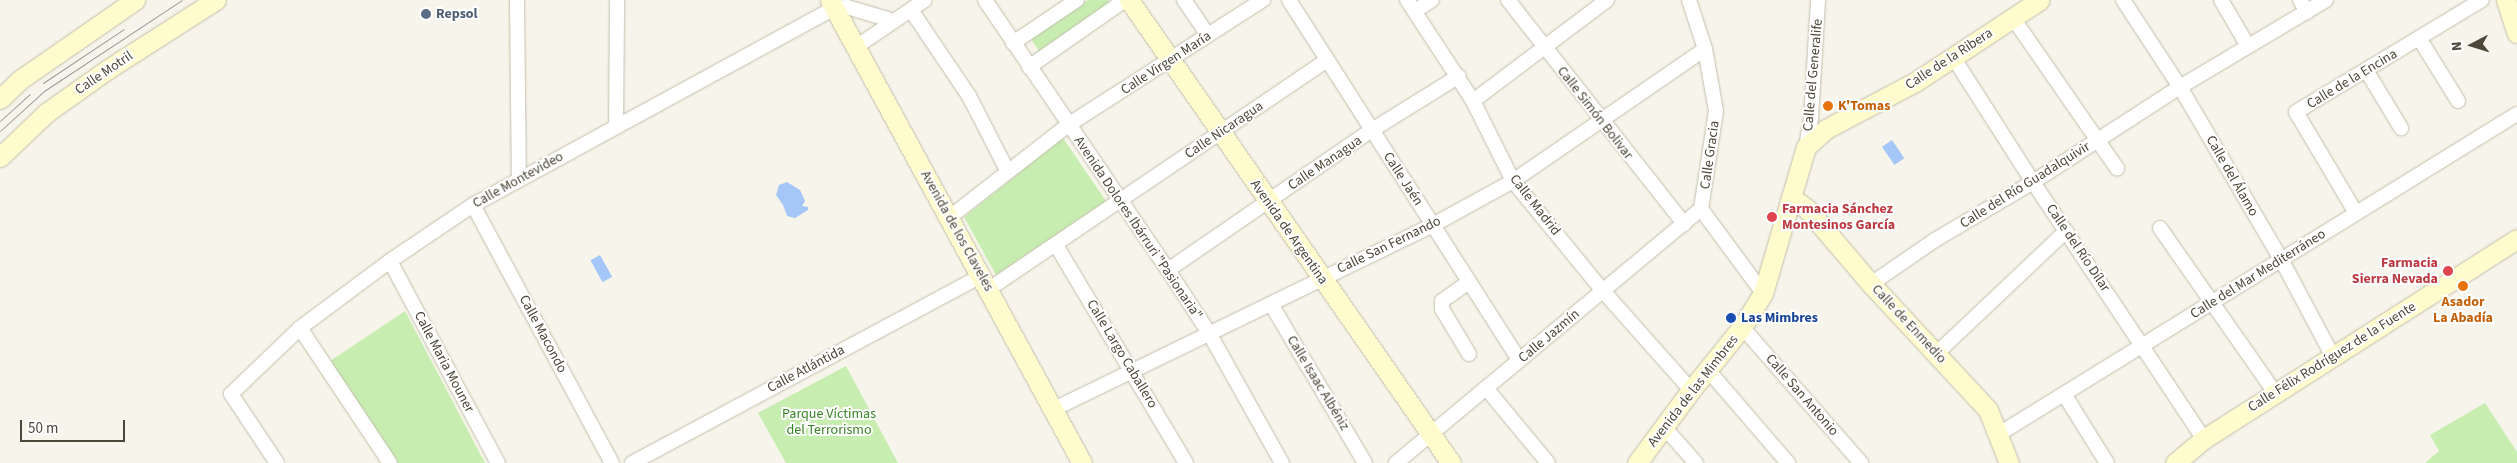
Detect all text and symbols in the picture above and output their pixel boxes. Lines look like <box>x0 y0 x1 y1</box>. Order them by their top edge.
place label: Repsol <box>436 6 478 22</box>
marker: Repsol <box>420 8 432 20</box>
street label: Calle del Generalife <box>1800 18 1826 132</box>
north arrow <box>2447 20 2497 70</box>
street label: Calle de la Ribera <box>1902 25 1996 93</box>
street label: Calle Virgen María <box>1118 28 1214 98</box>
text: N <box>2447 41 2467 52</box>
street label: Calle de la Encina <box>2304 45 2400 113</box>
street label: Calle Motril <box>72 48 136 98</box>
street label: Calle Simón Bolivar <box>1553 63 1637 163</box>
street label: Calle Nicaragua <box>1182 98 1266 162</box>
place label: K'Tomas <box>1838 98 1890 114</box>
marker: K'Tomas <box>1822 100 1834 112</box>
street label: Calle Gracia <box>1697 120 1723 190</box>
street label: Calle Managua <box>1285 132 1365 194</box>
street label: Avenida Dolores Ibárruri "Pasionaria" <box>1070 133 1206 323</box>
street label: Calle del Álamo <box>2202 133 2262 219</box>
street label: Calle del Río Guadalquivir <box>1957 138 2093 232</box>
street label: Calle Montevideo <box>470 148 566 212</box>
street label: Calle Jaén <box>1380 149 1426 209</box>
street label: Avenida de los Claveles <box>917 168 997 294</box>
street label: Calle Madrid <box>1506 171 1564 239</box>
street label: Avenida de Argentina <box>1247 176 1331 288</box>
place label: Farmacia Sánchez Montesinos García <box>1782 201 1895 233</box>
street label: Calle del Río Dílar <box>2042 201 2114 295</box>
marker: Farmacia Sánchez Montesinos García <box>1766 211 1778 223</box>
street label: Calle San Fernando <box>1334 213 1444 277</box>
street label: Calle del Mar Mediterráneo <box>2187 225 2329 323</box>
place label: Farmacia Sierra Nevada <box>2352 255 2438 288</box>
marker: Farmacia Sierra Nevada <box>2442 265 2454 277</box>
marker: Asador La Abadía <box>2457 280 2469 292</box>
street label: Calle de Enmedio <box>1868 281 1950 367</box>
street label: Calle Macondo <box>515 292 571 376</box>
place label: Asador La Abadía <box>2433 294 2493 326</box>
street label: Calle Largo Caballero <box>1083 297 1161 411</box>
street label: Calle Félix Rodríguez de la Fuente <box>2245 298 2419 416</box>
street label: Calle Jazmín <box>1515 306 1583 366</box>
street label: Calle Maria Mouner <box>410 309 478 415</box>
place label: Las Mimbres <box>1741 310 1818 326</box>
marker: Las Mimbres <box>1725 312 1737 324</box>
street label: Avenida de las Mimbres <box>1644 332 1742 450</box>
street label: Calle Isaac Albéniz <box>1283 333 1353 433</box>
street label: Calle Atlántida <box>764 342 848 396</box>
street label: Calle San Antonio <box>1762 351 1842 439</box>
park label: Parque Víctimas del Terrorismo <box>782 406 876 438</box>
scale bar <box>22 410 128 442</box>
text: 50 m <box>28 418 58 439</box>

